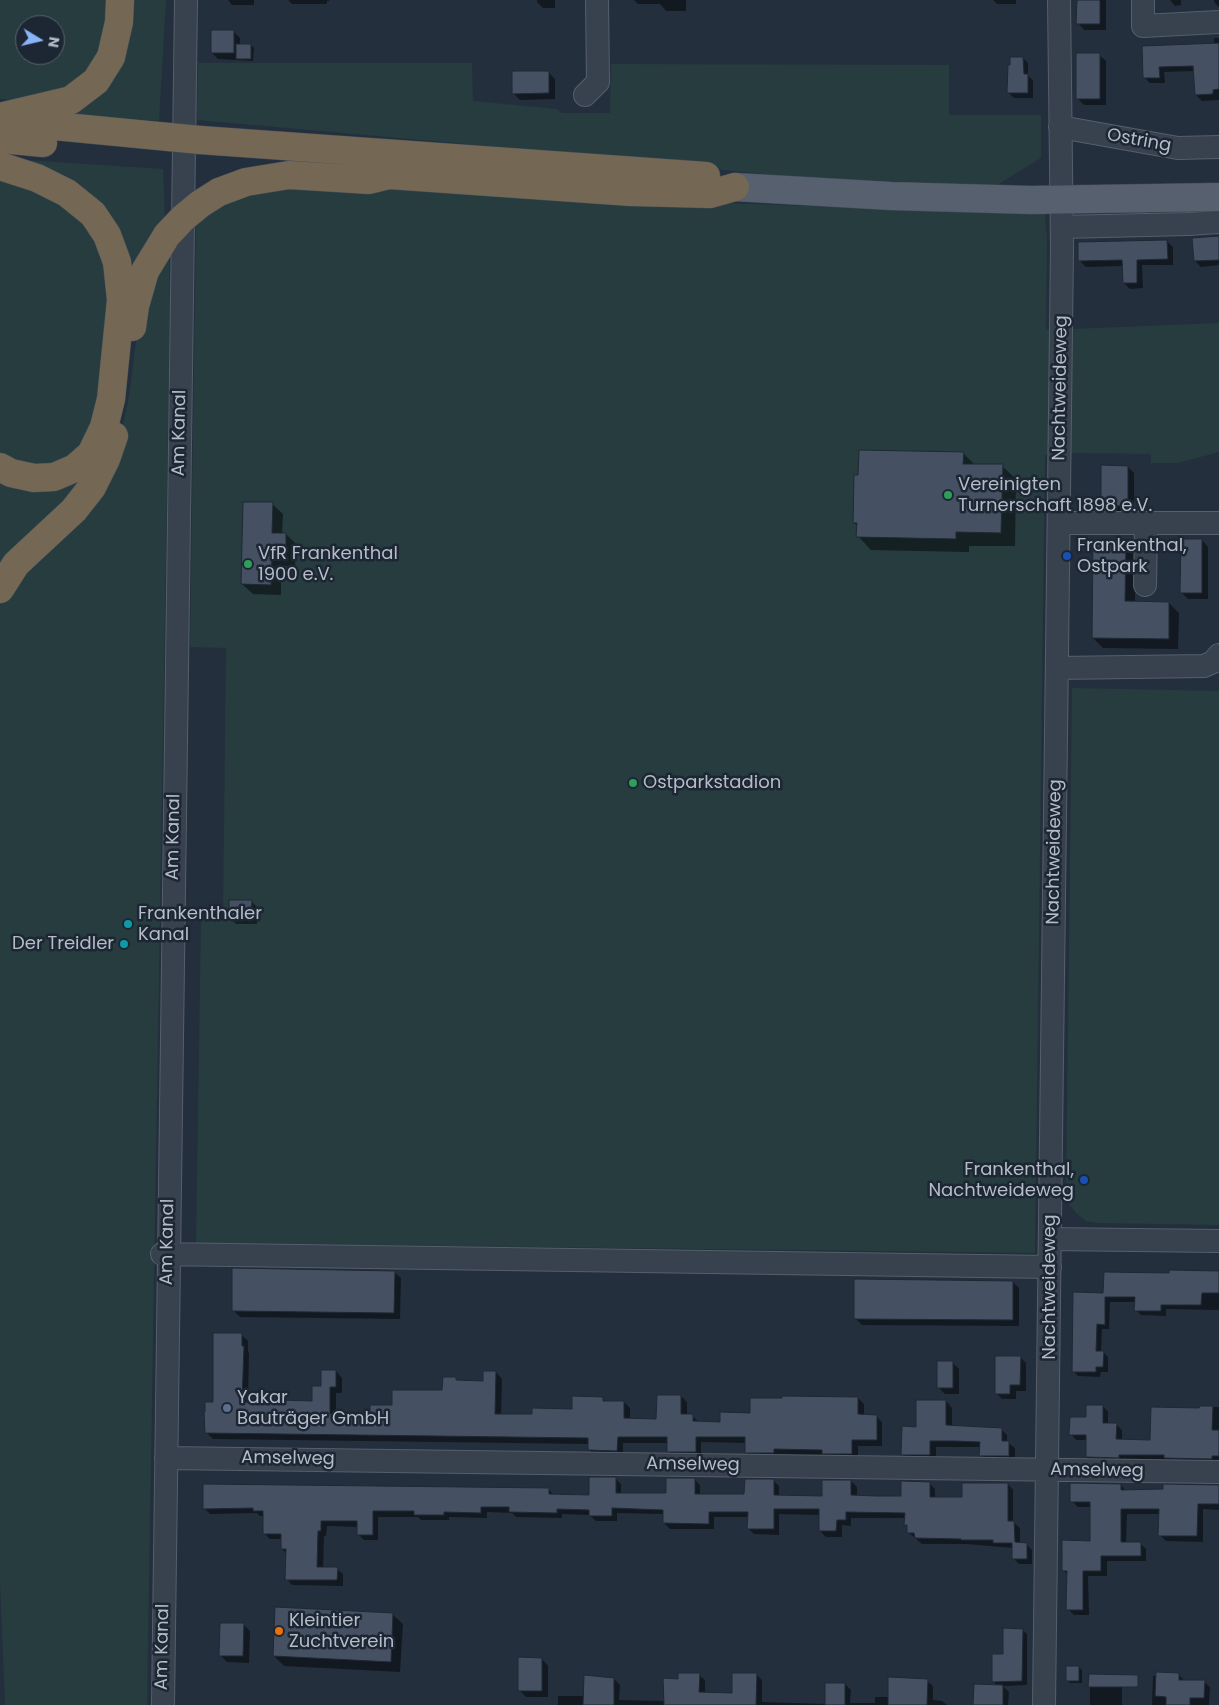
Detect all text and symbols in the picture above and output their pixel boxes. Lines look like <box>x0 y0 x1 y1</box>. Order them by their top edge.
north arrow <box>15 15 65 65</box>
text: N <box>43 35 65 49</box>
street label: Ostring <box>1105 125 1173 157</box>
street label: Nachtweideweg <box>1049 315 1073 461</box>
street label: Am Kanal <box>168 390 192 476</box>
place label: Vereinigten Turnerschaft 1898 e.V. <box>958 474 1152 516</box>
marker: Vereinigten Turnerschaft 1898 e.V. <box>942 489 954 501</box>
place label: Frankenthal, Ostpark <box>1077 535 1187 578</box>
place label: VfR Frankenthal 1900 e.V. <box>258 543 398 586</box>
marker: Frankenthal, Ostpark <box>1061 550 1073 562</box>
marker: VfR Frankenthal 1900 e.V. <box>242 558 254 570</box>
place label: Ostparkstadion <box>643 772 781 794</box>
marker: Ostparkstadion <box>627 777 639 789</box>
street label: Nachtweideweg <box>1043 779 1067 925</box>
street label: Am Kanal <box>162 794 186 880</box>
place label: Frankenthaler Kanal <box>138 903 262 946</box>
marker: Frankenthaler Kanal <box>122 918 134 930</box>
place label: Der Treidler <box>12 933 114 955</box>
marker: Der Treidler <box>118 938 130 950</box>
place label: Frankenthal, Nachtweideweg <box>928 1159 1074 1202</box>
marker: Frankenthal, Nachtweideweg <box>1078 1174 1090 1186</box>
street label: Am Kanal <box>156 1199 180 1285</box>
street label: Nachtweideweg <box>1039 1214 1061 1360</box>
place label: Yakar Bauträger GmbH <box>237 1387 389 1430</box>
marker: Yakar Bauträger GmbH <box>221 1402 233 1414</box>
street label: Amselweg <box>241 1447 335 1471</box>
street label: Amselweg <box>646 1453 740 1477</box>
street label: Amselweg <box>1050 1459 1144 1483</box>
street label: Am Kanal <box>151 1604 175 1690</box>
place label: Kleintier Zuchtverein <box>289 1610 394 1652</box>
marker: Kleintier Zuchtverein <box>273 1625 285 1637</box>

